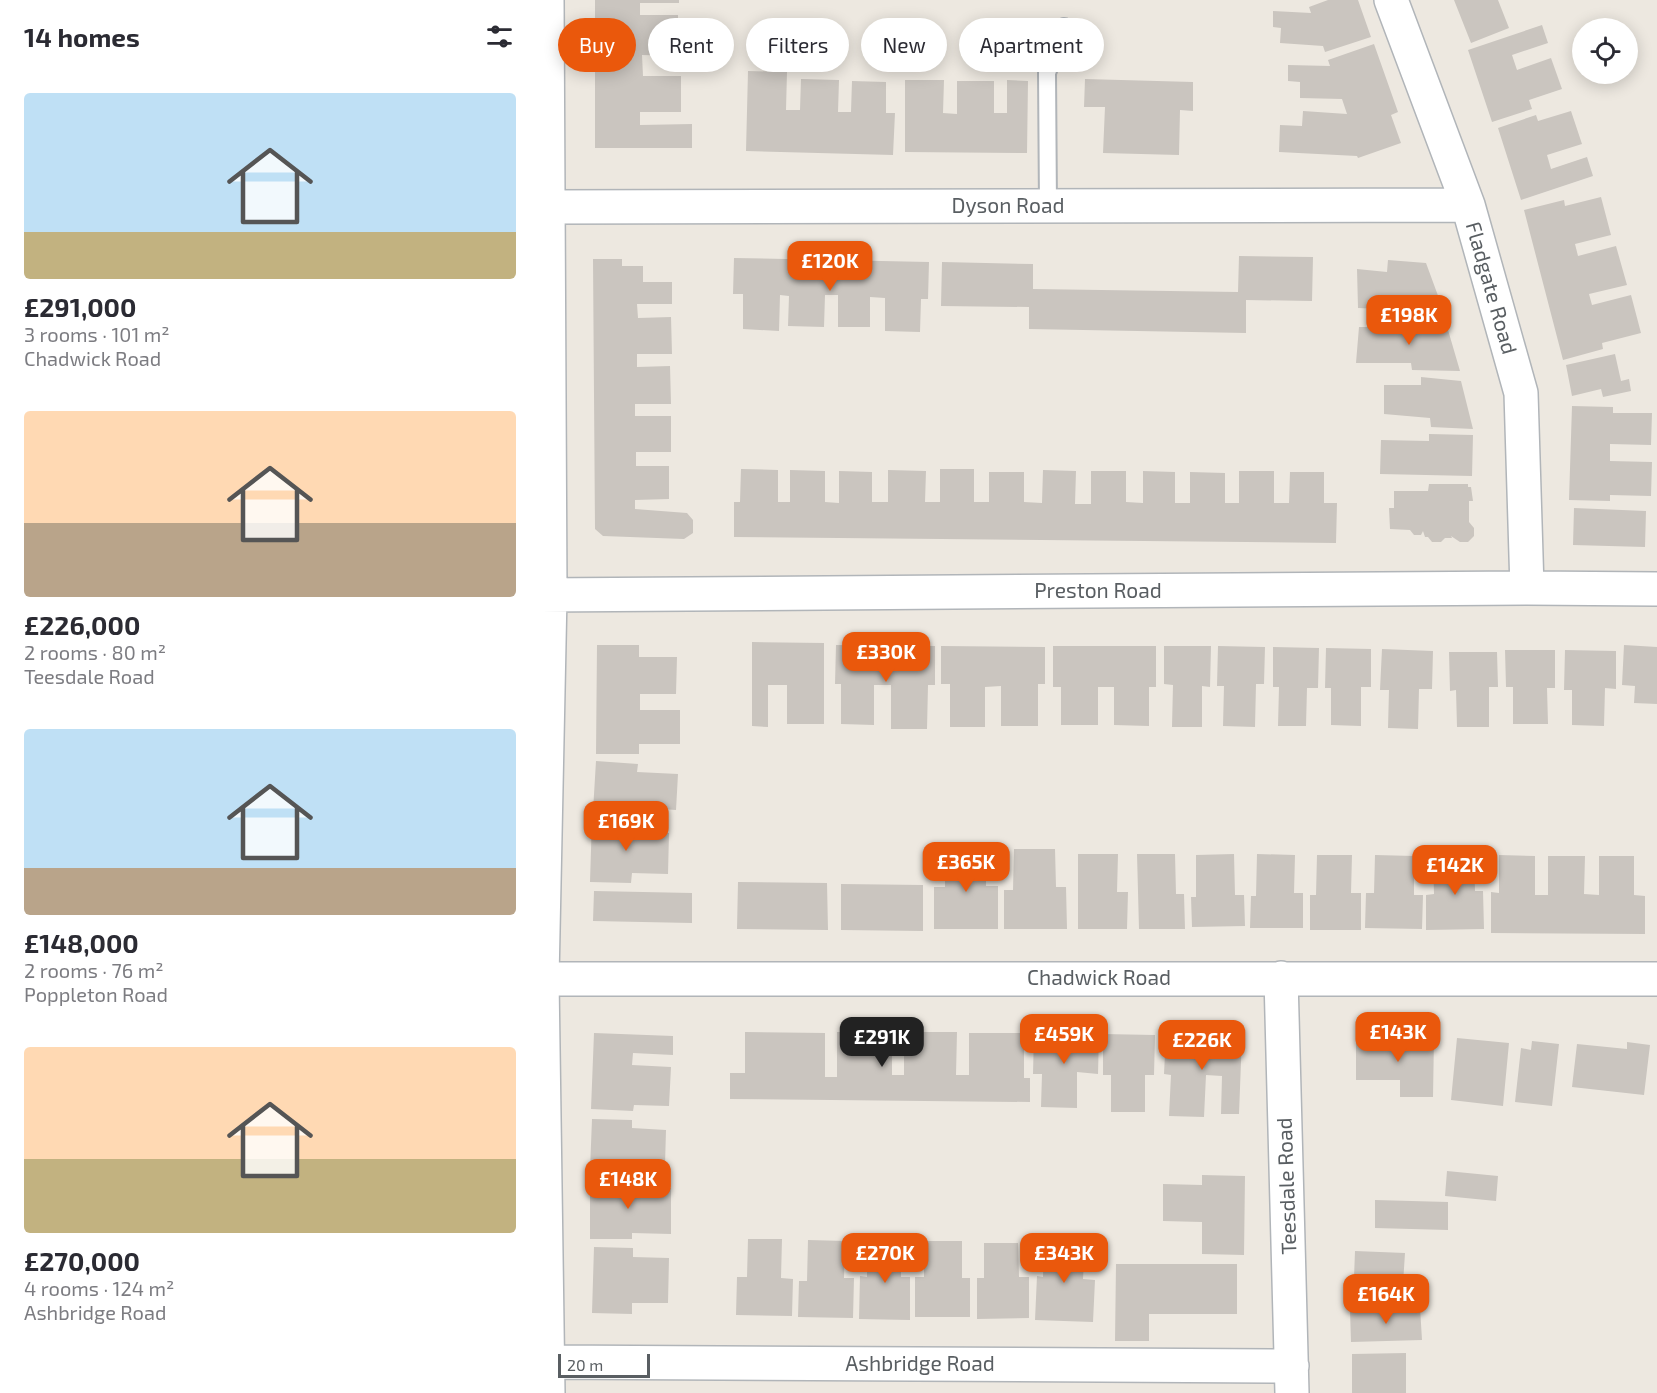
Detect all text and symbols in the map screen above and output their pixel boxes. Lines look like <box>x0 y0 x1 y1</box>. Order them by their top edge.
chip: Buy <box>558 18 636 72</box>
chip: Rent <box>648 18 734 72</box>
chip: Filters <box>746 18 849 72</box>
chip: New <box>861 18 947 72</box>
chip: Apartment <box>959 18 1104 72</box>
map controls <box>1572 18 1638 84</box>
button: locate <box>1572 18 1638 84</box>
icon: filters <box>483 20 516 53</box>
text: 14 homes <box>24 21 140 52</box>
icon: home <box>216 132 324 240</box>
street label: Dyson Road <box>952 192 1064 217</box>
street label: Fladgate Road <box>1462 218 1523 357</box>
pin: £120K <box>788 241 872 292</box>
text: £120K <box>801 248 859 272</box>
text: £291,000 <box>24 291 136 322</box>
pin: £198K <box>1367 295 1451 346</box>
text: £198K <box>1380 302 1438 326</box>
text: 3 rooms · 101 m² <box>24 322 170 346</box>
text: Chadwick Road <box>24 346 161 370</box>
icon: home <box>216 450 324 558</box>
street label: Preston Road <box>1034 577 1162 602</box>
text: £226,000 <box>24 609 140 640</box>
pin: £330K <box>844 632 928 683</box>
text: £330K <box>856 639 916 663</box>
text: 2 rooms · 80 m² <box>24 640 166 664</box>
text: Teesdale Road <box>24 664 155 688</box>
icon: home <box>216 768 324 876</box>
pin: £169K <box>584 801 668 852</box>
text: £169K <box>598 808 654 832</box>
pin: £365K <box>924 842 1008 893</box>
pin: £142K <box>1413 845 1497 896</box>
text: £365K <box>937 849 995 873</box>
text: £142K <box>1426 852 1484 876</box>
text: £148,000 <box>24 927 139 958</box>
text: 2 rooms · 76 m² <box>24 958 163 982</box>
street label: Chadwick Road <box>1027 964 1171 989</box>
text: Poppleton Road <box>24 982 168 1006</box>
pin: £143K <box>1356 1012 1440 1063</box>
pin: £459K <box>1022 1014 1106 1065</box>
pin: £291K <box>840 1017 924 1068</box>
text: £143K <box>1369 1019 1427 1043</box>
pin: £226K <box>1160 1020 1244 1071</box>
text: £459K <box>1034 1021 1094 1045</box>
text: £291K <box>854 1024 910 1048</box>
text: £226K <box>1172 1027 1232 1051</box>
icon: home <box>216 1086 324 1194</box>
street label: Teesdale Road <box>1271 1117 1300 1255</box>
pin: £148K <box>586 1159 670 1210</box>
text: £148K <box>599 1166 657 1190</box>
pin: £270K <box>843 1233 927 1284</box>
pin: £343K <box>1022 1233 1106 1284</box>
text: £270K <box>855 1240 915 1264</box>
text: £343K <box>1034 1240 1094 1264</box>
text: £270,000 <box>24 1245 140 1276</box>
pin: £164K <box>1344 1274 1428 1325</box>
text: 4 rooms · 124 m² <box>24 1276 174 1300</box>
text: £164K <box>1357 1281 1415 1305</box>
text: Ashbridge Road <box>24 1300 166 1324</box>
street label: Ashbridge Road <box>845 1350 995 1375</box>
scale bar <box>558 1351 650 1378</box>
text: 20 m <box>567 1355 603 1374</box>

